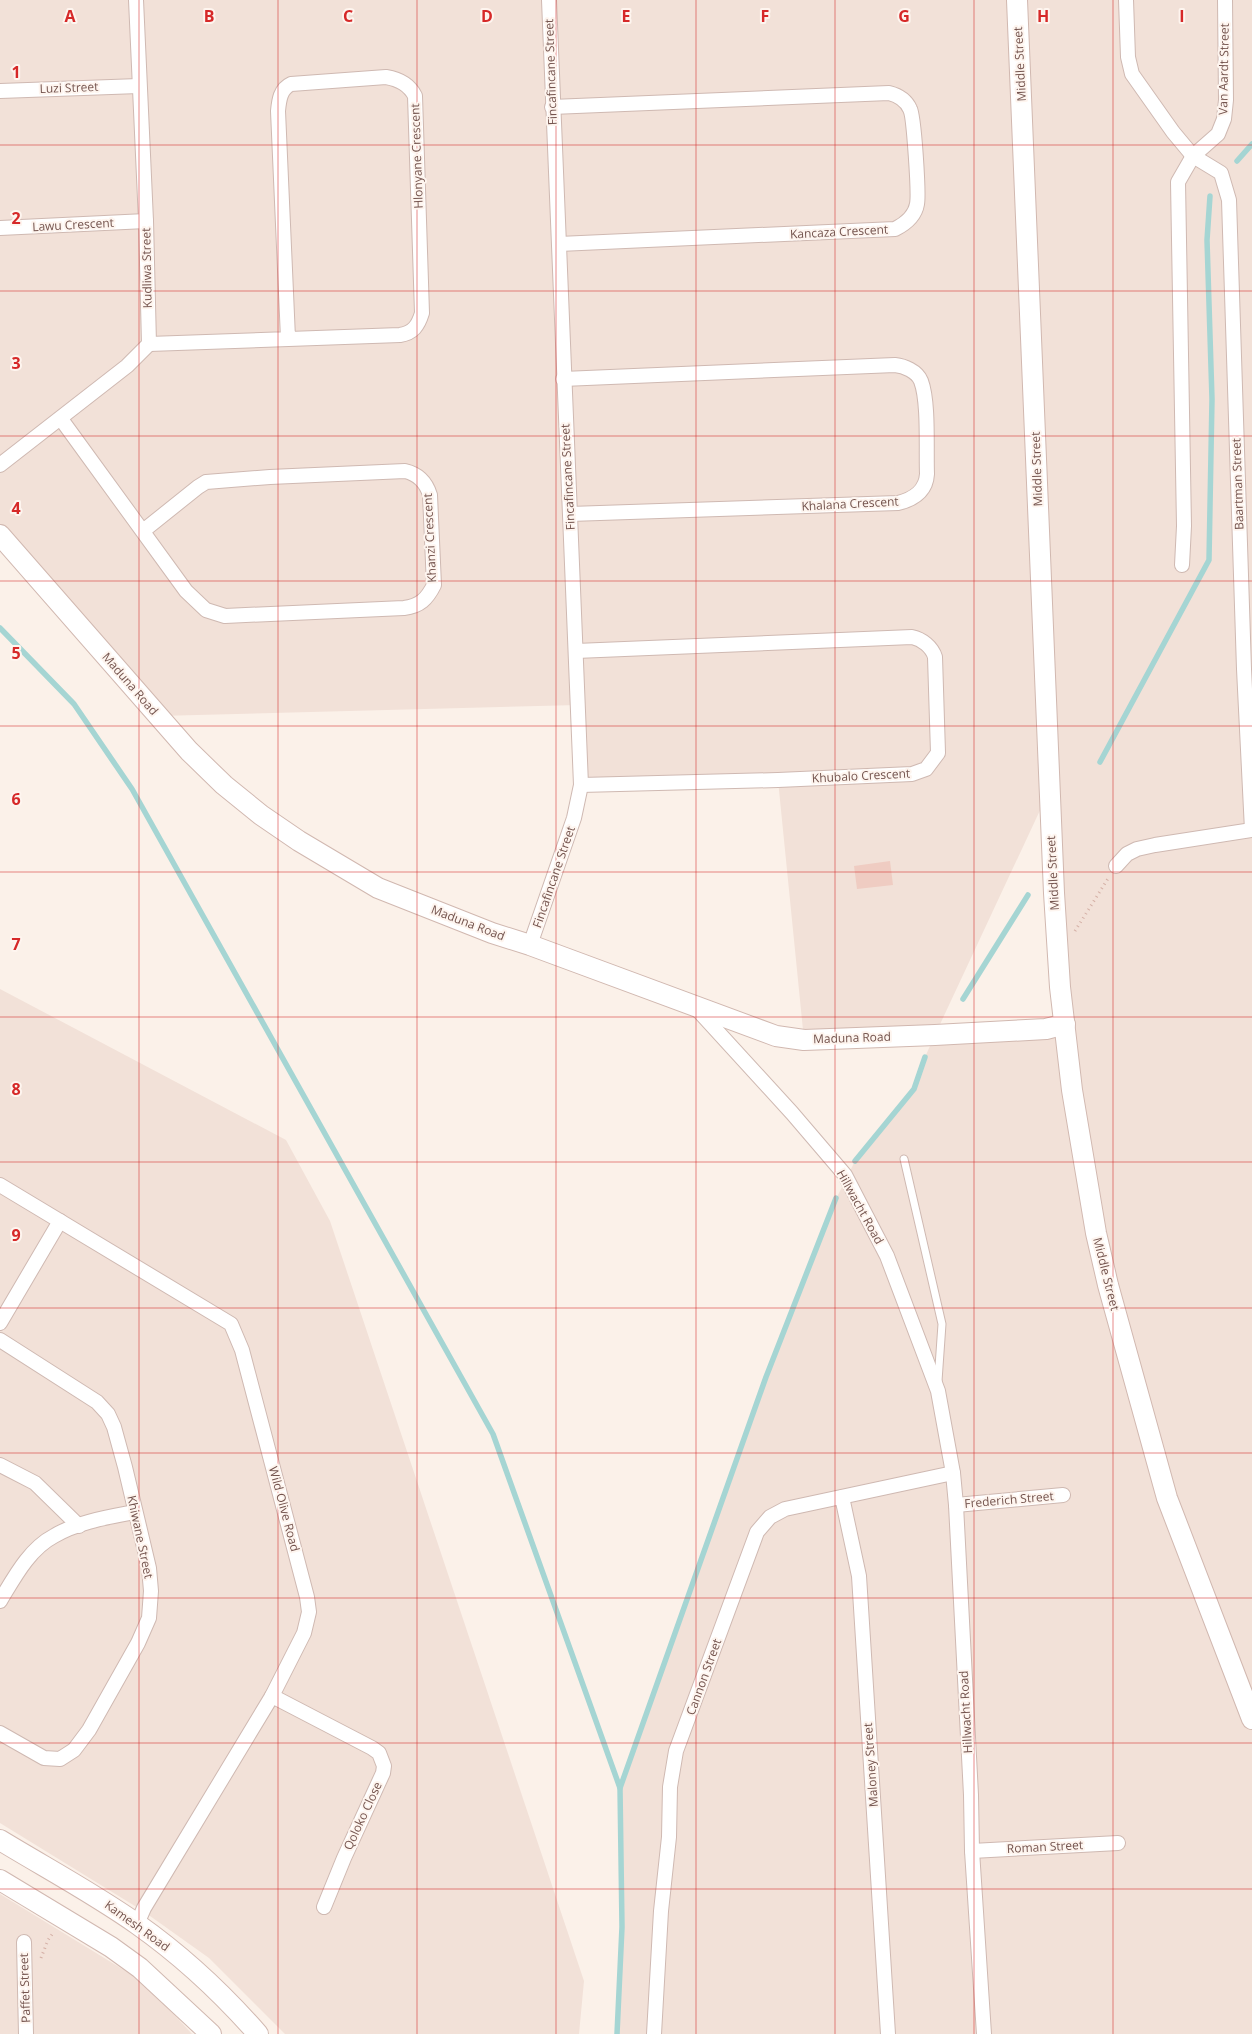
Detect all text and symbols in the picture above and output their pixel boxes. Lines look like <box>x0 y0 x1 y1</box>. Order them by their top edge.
text: A <box>64 5 76 27</box>
text: B <box>204 5 214 27</box>
text: C <box>343 5 353 27</box>
text: D <box>481 5 493 27</box>
text: E <box>622 5 631 27</box>
text: F <box>761 5 769 27</box>
text: G <box>898 5 910 27</box>
text: H <box>1037 5 1049 27</box>
text: I <box>1179 5 1185 27</box>
street label: Fincafincane Street <box>540 18 561 126</box>
street label: Van Aardt Street <box>1214 23 1233 115</box>
street label: Middle Street <box>1009 26 1030 102</box>
text: 1 <box>11 61 21 83</box>
street label: Luzi Street <box>39 78 99 97</box>
street label: Hlonyane Crescent <box>406 103 427 209</box>
text: 2 <box>11 207 21 229</box>
street label: Lawu Crescent <box>32 214 114 235</box>
street label: Kancaza Crescent <box>789 220 888 243</box>
street label: Kudliwa Street <box>137 228 156 309</box>
text: 3 <box>11 352 21 374</box>
street label: Fincafincane Street <box>556 423 579 531</box>
street label: Middle Street <box>1027 431 1046 507</box>
street label: Baartman Street <box>1227 438 1248 530</box>
street label: Khalana Crescent <box>801 492 899 515</box>
street label: Khanzi Crescent <box>419 493 440 583</box>
text: 4 <box>11 497 21 519</box>
text: 5 <box>11 642 21 664</box>
street label: Maduna Road <box>98 649 162 719</box>
street label: Khubalo Crescent <box>811 764 911 787</box>
text: 6 <box>11 788 21 810</box>
street label: Fincafincane Street <box>528 824 579 930</box>
street label: Middle Street <box>1042 835 1063 911</box>
street label: Maduna Road <box>429 901 508 944</box>
text: 7 <box>11 933 21 955</box>
street label: Maduna Road <box>813 1028 891 1047</box>
text: 8 <box>11 1078 21 1100</box>
street label: Hillwacht Road <box>833 1166 888 1247</box>
text: 9 <box>11 1224 21 1246</box>
street label: Middle Street <box>1089 1235 1124 1312</box>
street label: Wild Olive Road <box>265 1464 304 1553</box>
street label: Frederich Street <box>964 1487 1054 1512</box>
street label: Khiwane Street <box>123 1494 158 1580</box>
street label: Cannon Street <box>682 1636 725 1717</box>
street label: Hillwacht Road <box>955 1670 976 1754</box>
street label: Maloney Street <box>859 1722 882 1808</box>
street label: Qoloko Close <box>339 1779 386 1853</box>
street label: Roman Street <box>1006 1836 1084 1857</box>
street label: Kamesh Road <box>101 1896 173 1955</box>
street label: Paffet Street <box>15 1953 34 2023</box>

